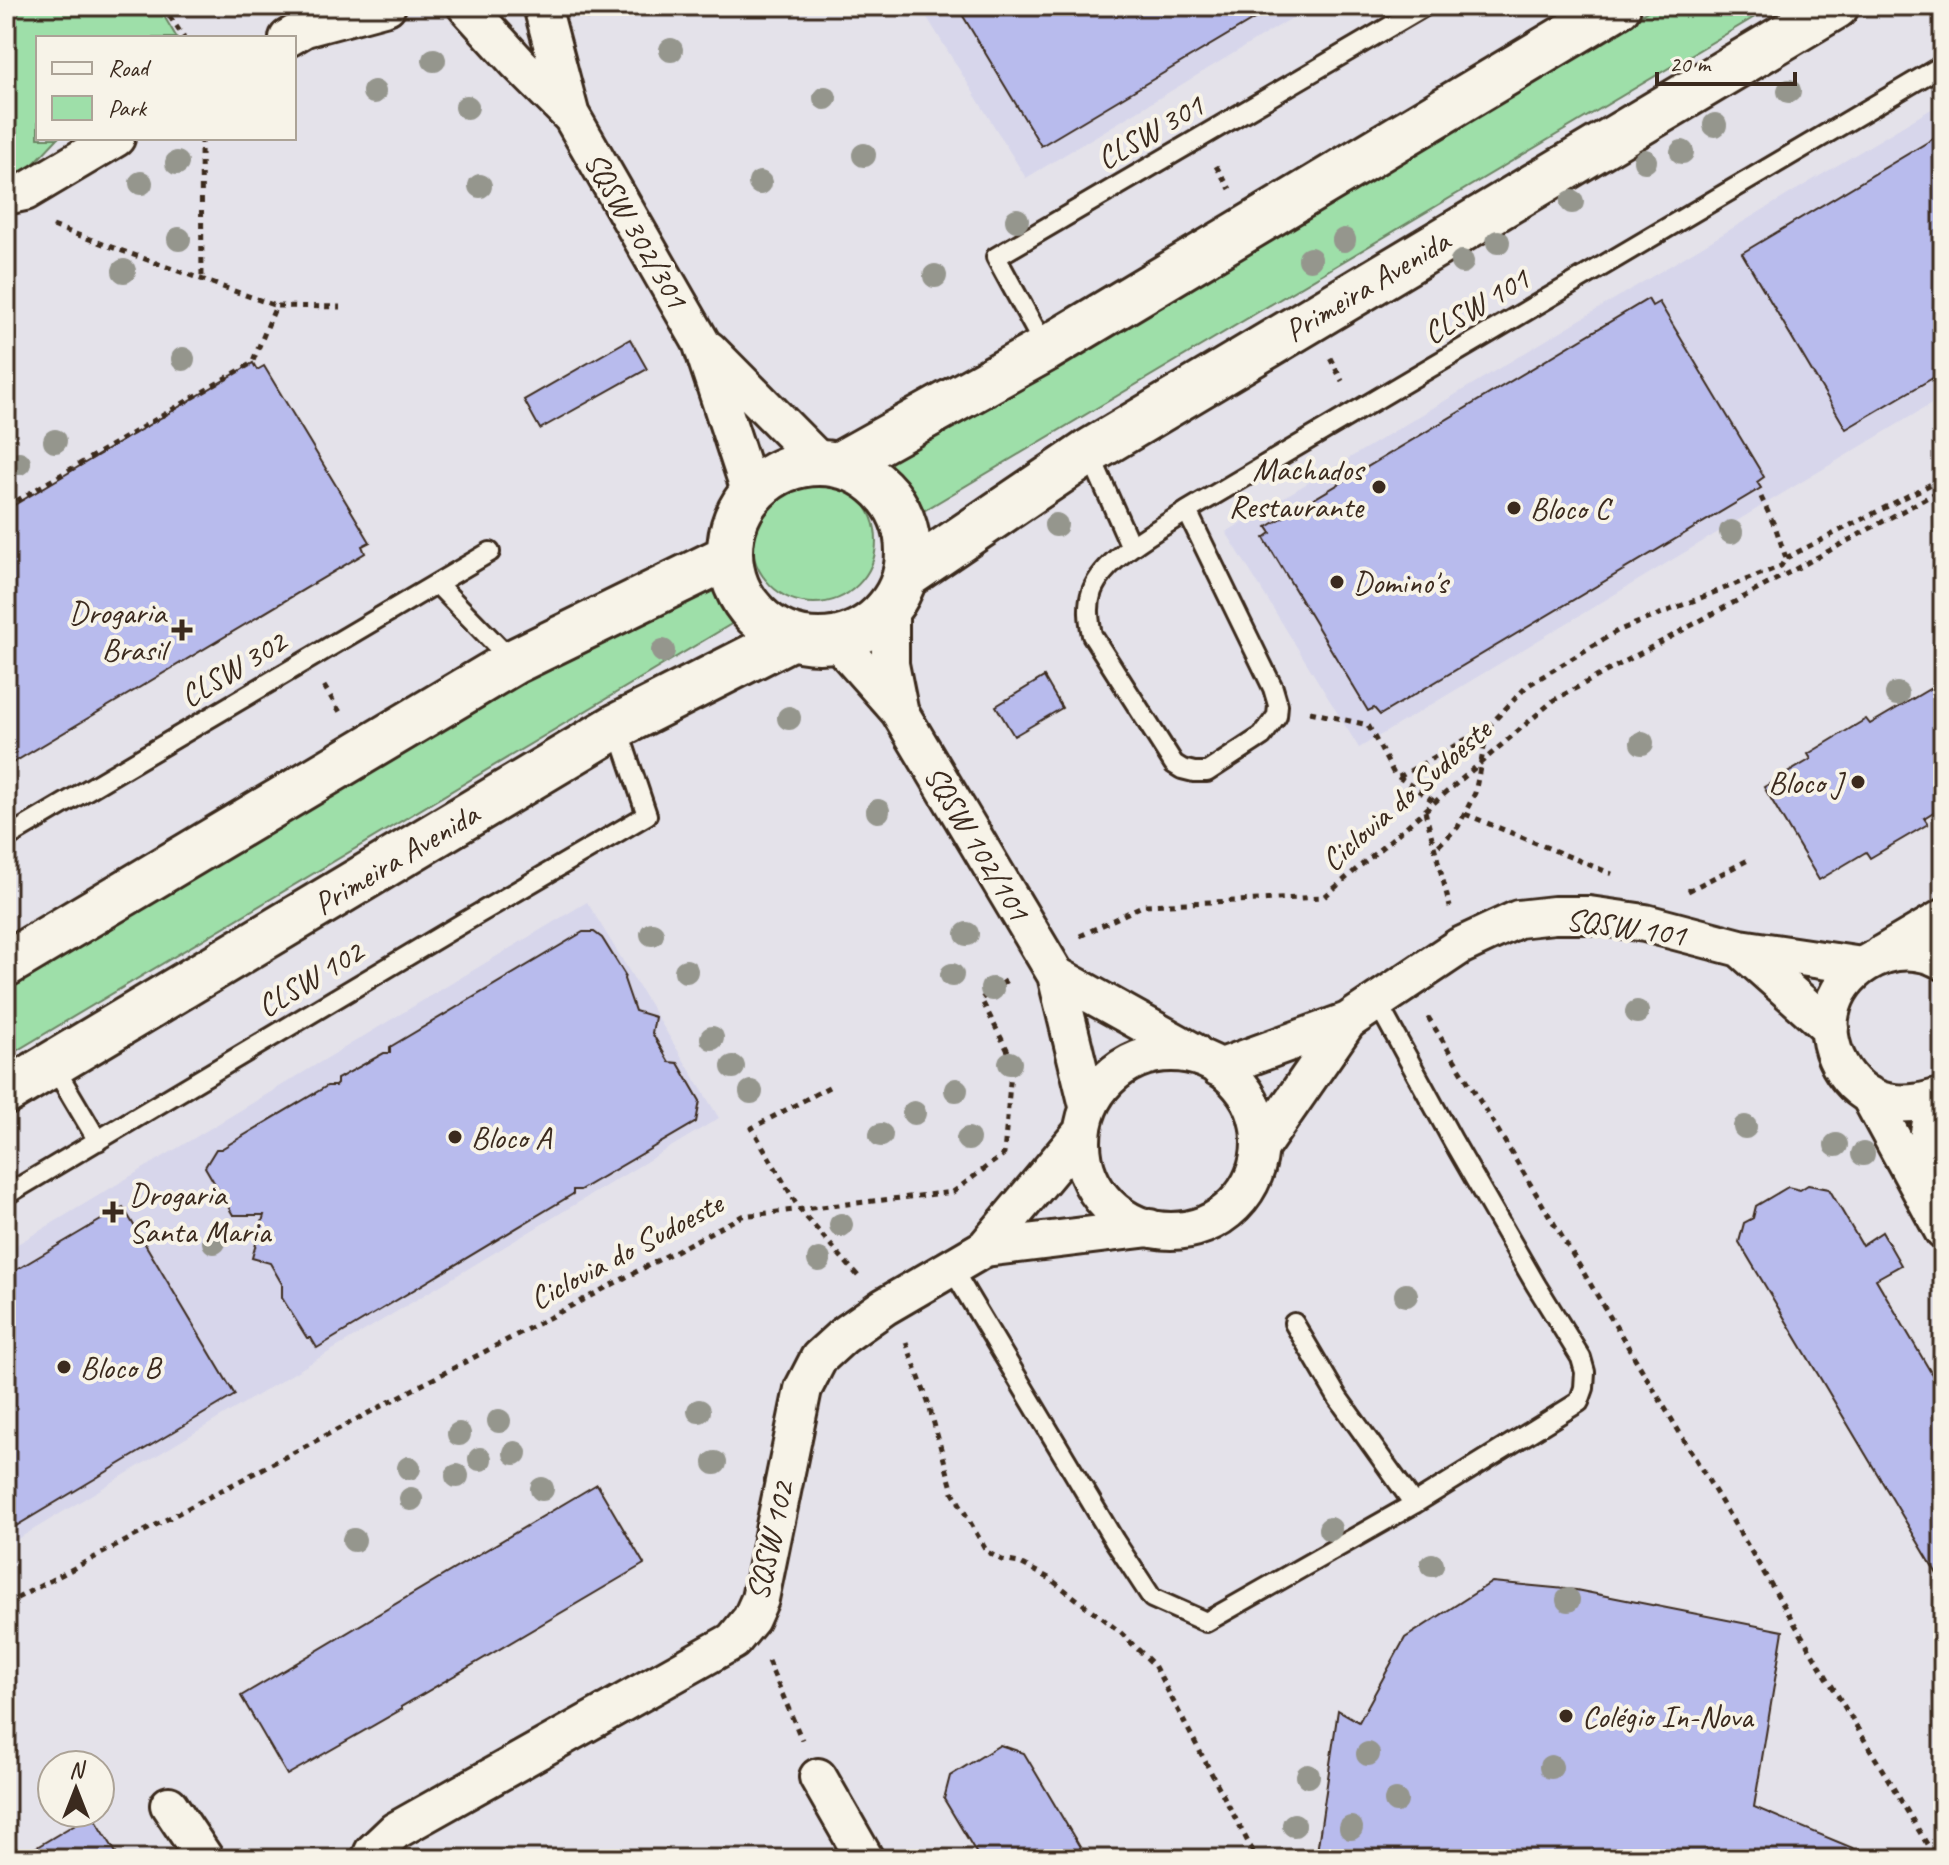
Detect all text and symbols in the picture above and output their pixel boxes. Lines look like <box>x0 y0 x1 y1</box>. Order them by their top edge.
legend <box>36 36 296 140</box>
scale bar <box>1657 36 1795 86</box>
text: 20 m <box>1669 49 1712 79</box>
text: Road <box>108 53 152 83</box>
street label: CLSW 301 <box>1089 84 1212 179</box>
text: Park <box>108 93 148 123</box>
street label: SQSW 302/301 <box>575 144 698 317</box>
street label: Primeira Avenida <box>1277 220 1459 351</box>
street label: CLSW 101 <box>1415 258 1538 354</box>
place label: Machados Restaurante <box>1229 449 1366 527</box>
marker: Machados Restaurante <box>1370 478 1388 496</box>
place label: Bloco C <box>1530 488 1614 529</box>
marker: Bloco C <box>1505 499 1523 517</box>
place label: Domino's <box>1353 562 1450 603</box>
marker: Domino's <box>1328 573 1346 591</box>
place label: Drogaria Brasil <box>69 592 172 670</box>
street label: CLSW 302 <box>172 620 296 717</box>
marker: Drogaria Brasil <box>173 621 191 639</box>
street label: Ciclovia do Sudoeste <box>1312 708 1502 880</box>
street label: SQSW 102/101 <box>915 758 1040 929</box>
place label: Bloco J <box>1768 762 1846 803</box>
marker: Bloco J <box>1849 773 1867 791</box>
street label: Primeira Avenida <box>306 793 488 924</box>
street label: SQSW 101 <box>1564 898 1690 956</box>
street label: CLSW 102 <box>249 930 373 1027</box>
place label: Bloco A <box>471 1117 553 1158</box>
marker: Bloco A <box>446 1128 464 1146</box>
place label: Drogaria Santa Maria <box>129 1174 272 1252</box>
street label: Ciclovia do Sudoeste <box>523 1182 732 1319</box>
marker: Drogaria Santa Maria <box>104 1203 122 1221</box>
place label: Bloco B <box>80 1347 163 1388</box>
marker: Bloco B <box>55 1358 73 1376</box>
street label: SQSW 102 <box>737 1475 804 1604</box>
place label: Colégio In-Nova <box>1582 1696 1755 1737</box>
marker: Colégio In-Nova <box>1557 1707 1575 1725</box>
north arrow <box>36 1749 116 1829</box>
text: N <box>69 1756 86 1784</box>

